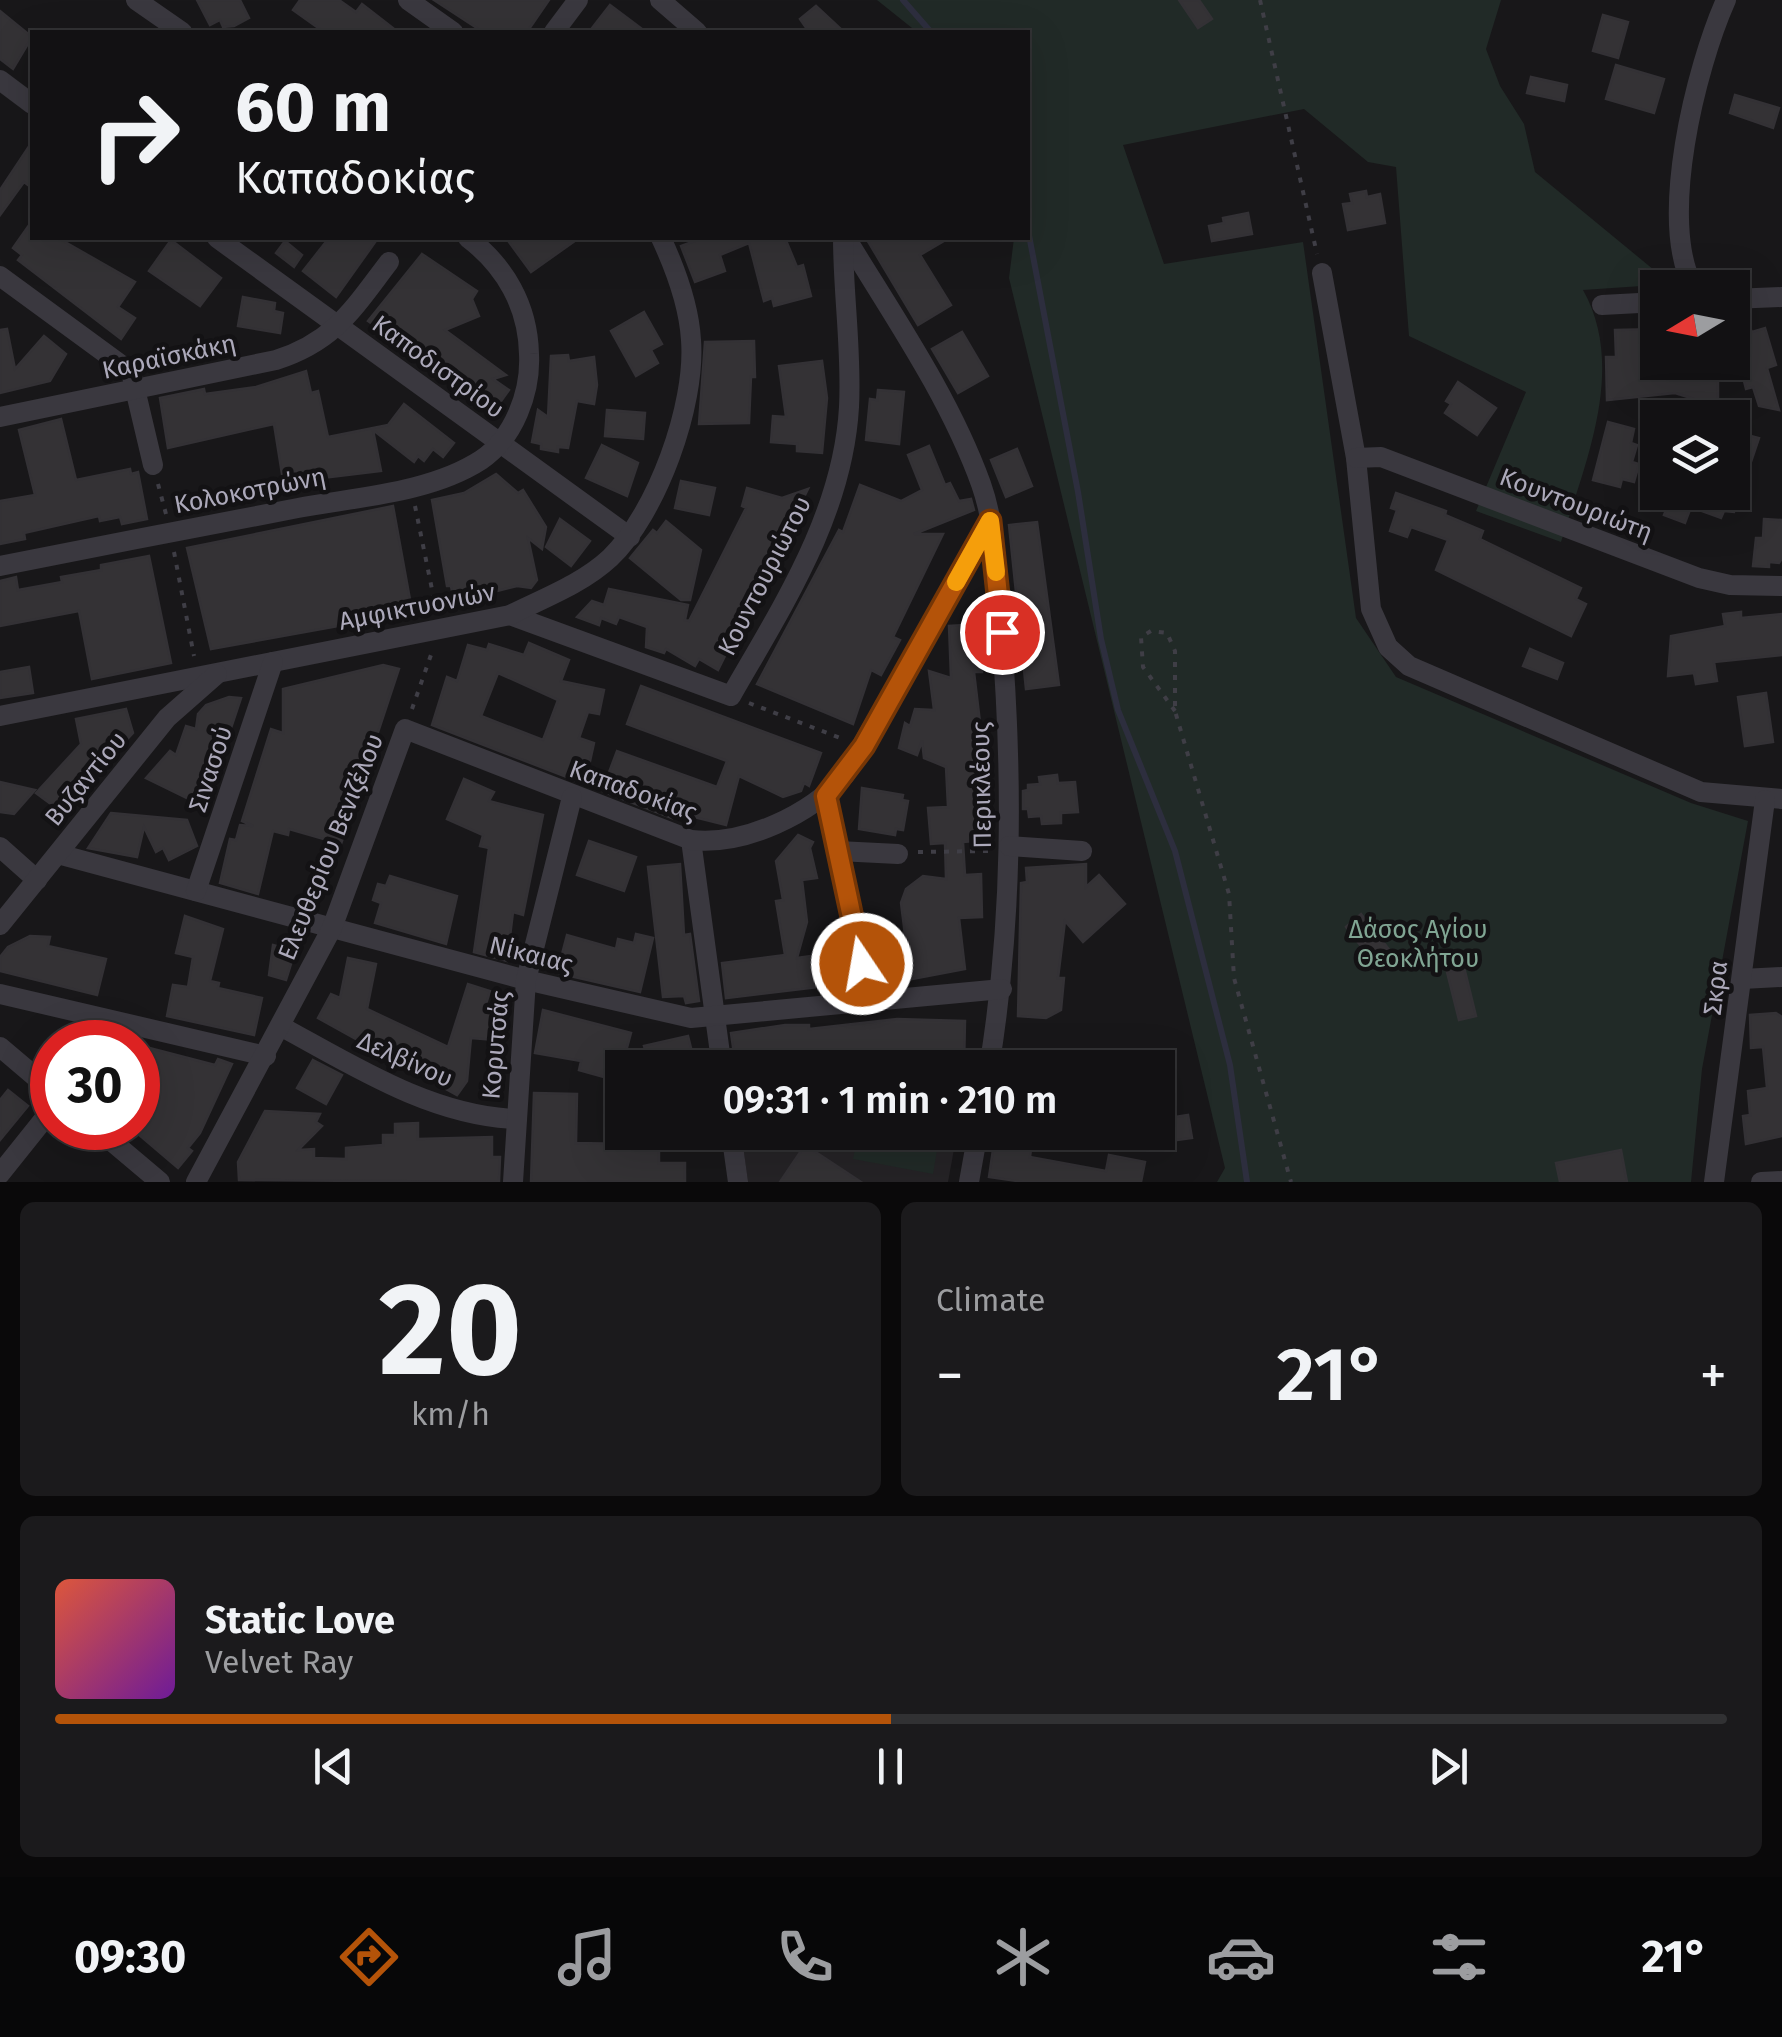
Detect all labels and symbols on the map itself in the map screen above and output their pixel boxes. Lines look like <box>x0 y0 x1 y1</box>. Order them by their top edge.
north arrow <box>1640 270 1750 380</box>
street label: Καποδιστρίου <box>366 309 510 425</box>
street label: Καραϊσκάκη <box>99 328 239 386</box>
street label: Κολοκοτρώνη <box>172 462 328 520</box>
street label: Κουντουριώτη <box>1495 462 1657 548</box>
street label: Κουντουριώτου <box>712 491 818 661</box>
street label: Αμφικτυονιών <box>336 577 498 637</box>
pin <box>960 590 1045 675</box>
street label: Περικλέους <box>966 721 998 849</box>
street label: Σινασού <box>183 722 239 816</box>
street label: Βυζαντίου <box>39 726 133 832</box>
street label: Ελευθερίου Βενιζέλου <box>272 729 390 965</box>
street label: Καπαδοκίας <box>565 754 701 828</box>
position arrow <box>810 912 914 1016</box>
park label: Δάσος Αγίου Θεοκλήτου <box>1349 915 1487 974</box>
street label: Νίκαιας <box>486 930 576 980</box>
street label: Σκρα <box>1698 959 1734 1017</box>
street label: Κορυτσάς <box>476 989 516 1101</box>
speed limit sign: 30 <box>30 1020 160 1150</box>
street label: Δελβίνου <box>353 1026 457 1094</box>

